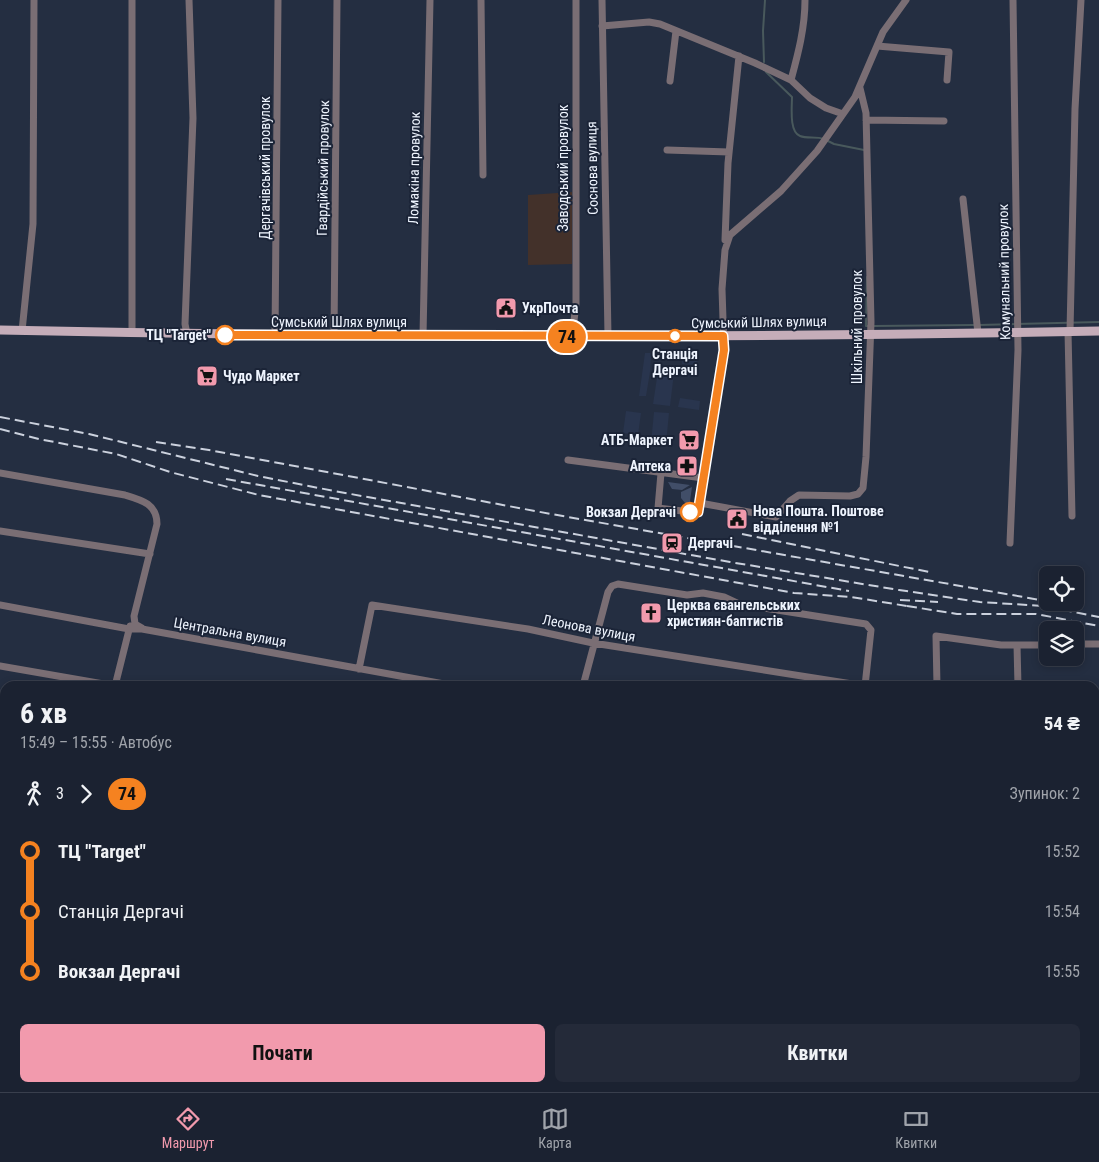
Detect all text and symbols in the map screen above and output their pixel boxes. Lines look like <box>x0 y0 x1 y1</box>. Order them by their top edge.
street label: Дергачівський провулок <box>257 96 273 240</box>
street label: Гвардійський провулок <box>314 100 332 236</box>
street label: Заводський провулок <box>555 104 571 231</box>
street label: Ломакіна провулок <box>405 111 423 225</box>
street label: Соснова вулиця <box>583 121 601 215</box>
street label: Комунальний провулок <box>995 203 1013 340</box>
street label: Шкільний провулок <box>849 270 865 384</box>
public building icon: УкрПочта <box>494 296 518 320</box>
place label: УкрПочта <box>522 300 579 316</box>
street label: Сумський Шлях вулиця <box>691 313 827 331</box>
street label: Сумський Шлях вулиця <box>271 314 407 330</box>
line badge: 74 <box>544 321 590 353</box>
marker: ТЦ "Target" <box>215 325 235 345</box>
text: 74 <box>558 326 576 347</box>
place label: ТЦ "Target" <box>146 327 211 343</box>
marker: Станція Дергачі <box>668 329 682 343</box>
place label: Станція Дергачі <box>652 346 698 378</box>
supermarket icon: Чудо Маркет <box>195 364 219 388</box>
place label: Чудо Маркет <box>223 368 300 384</box>
supermarket icon: АТБ-Маркет <box>677 428 701 452</box>
place label: АТБ-Маркет <box>601 432 674 448</box>
pharmacy icon: Аптека <box>675 454 699 478</box>
place label: Аптека <box>630 458 671 474</box>
marker: Вокзал Дергачі <box>680 502 700 522</box>
place label: Нова Пошта. Поштове відділення №1 <box>753 503 884 535</box>
place label: Вокзал Дергачі <box>586 504 676 520</box>
public building icon: Нова Пошта. Поштове відділення №1 <box>725 507 749 531</box>
station icon: Дергачі <box>660 531 684 555</box>
place label: Дергачі <box>688 535 733 551</box>
map controls <box>1039 566 1084 666</box>
button: locate <box>1039 566 1084 611</box>
place label: Церква євангельських християн-баптистів <box>667 597 801 629</box>
church icon: Церква євангельських християн-баптистів <box>639 601 663 625</box>
street label: Леонова вулиця <box>541 611 637 645</box>
street label: Центральна вулиця <box>172 614 288 650</box>
button: layers <box>1039 621 1084 666</box>
text: 6 хв <box>20 697 67 730</box>
text: 54 ₴ <box>1044 712 1080 735</box>
text: 15:49 – 15:55 · Автобус <box>20 733 172 752</box>
icon: walk <box>20 780 48 808</box>
icon: forward <box>72 780 100 808</box>
text: 74 <box>118 783 136 804</box>
text: 3 <box>56 784 64 803</box>
text: Зупинок: 2 <box>1010 784 1080 803</box>
text: ТЦ "Target" <box>58 840 146 863</box>
text: 15:52 <box>1045 842 1080 861</box>
text: Станція Дергачі <box>58 900 184 923</box>
text: 15:54 <box>1045 902 1080 921</box>
text: Вокзал Дергачі <box>58 960 180 983</box>
text: 15:55 <box>1045 962 1080 981</box>
button: Почати <box>20 1024 545 1082</box>
button: Квитки <box>555 1024 1080 1082</box>
tab: Маршрут <box>162 1105 215 1151</box>
tab: Карта <box>538 1105 572 1151</box>
tab: Квитки <box>895 1105 937 1151</box>

